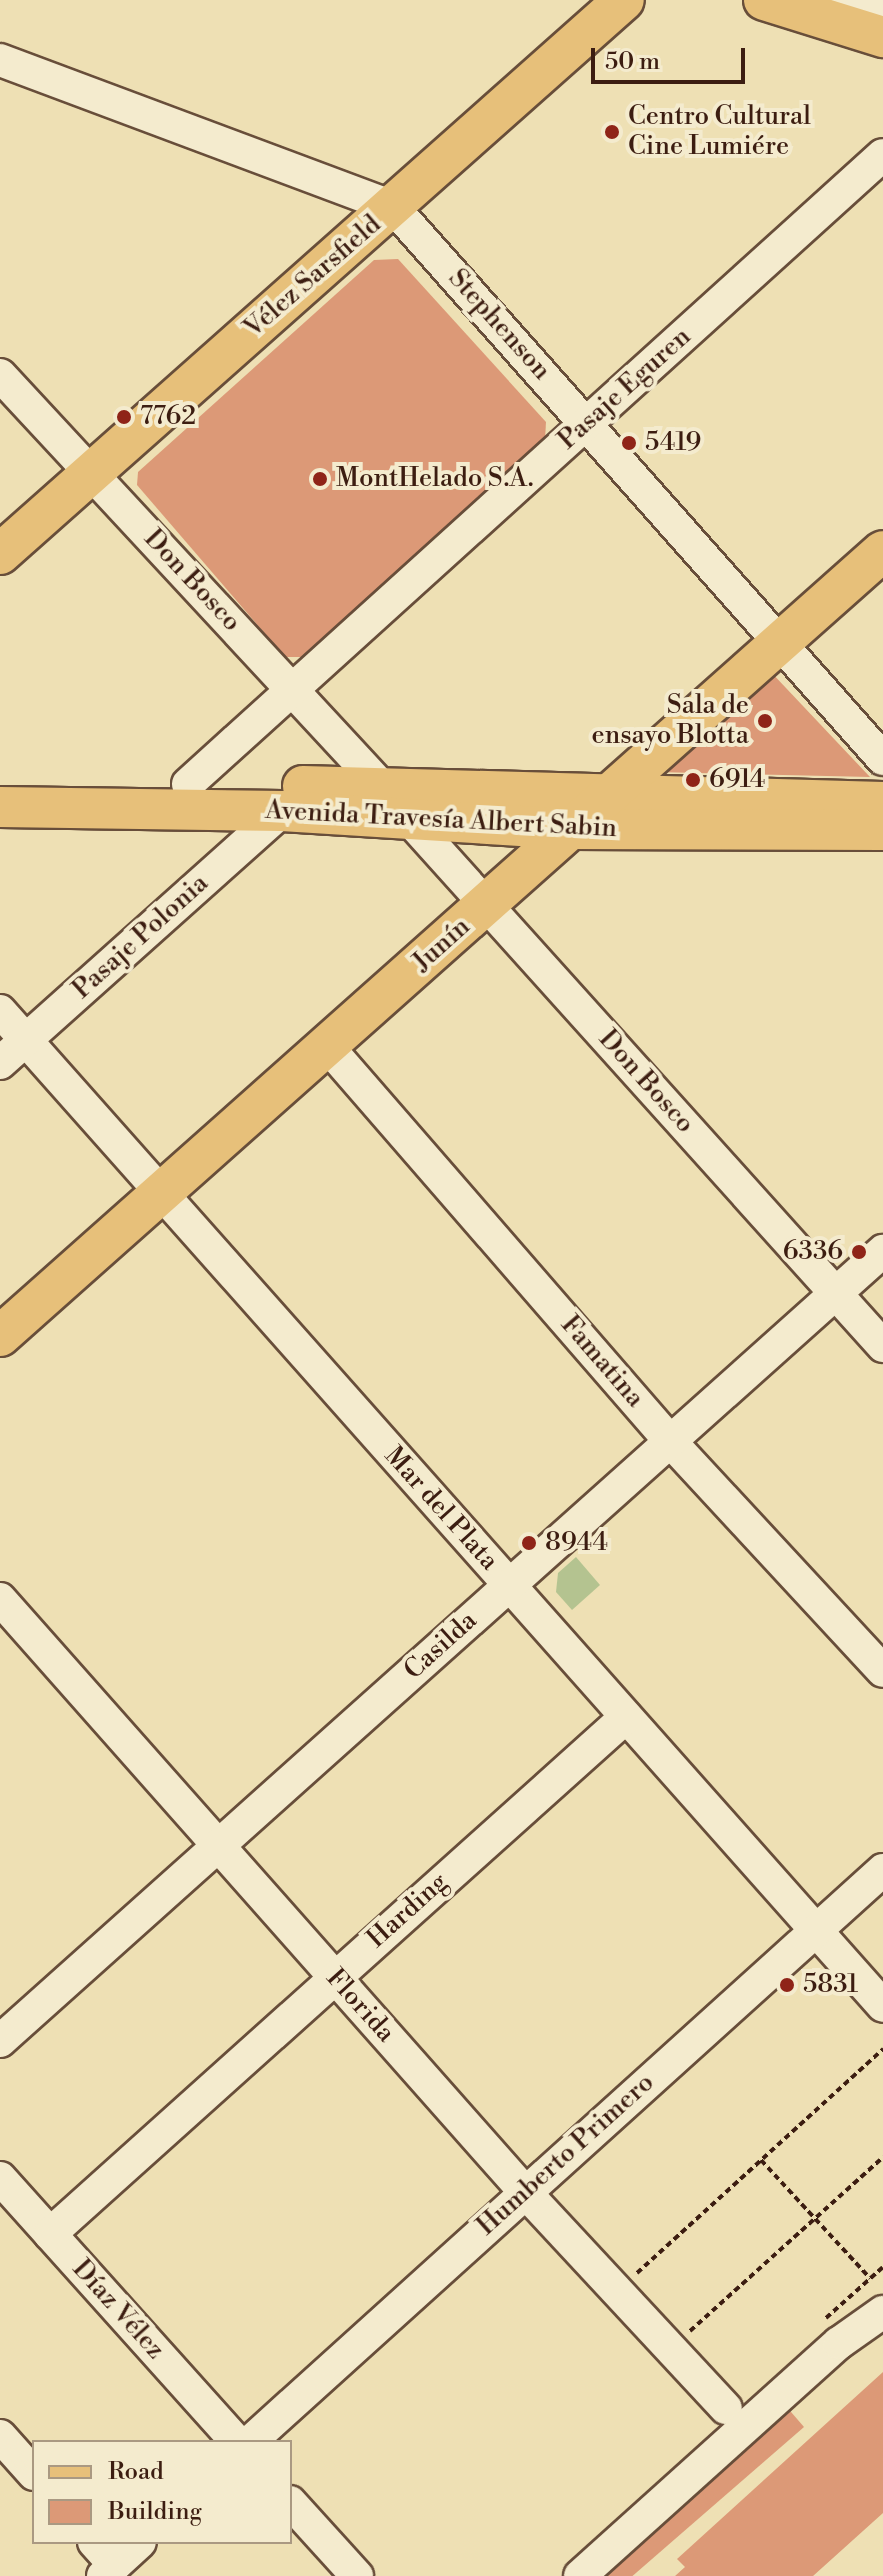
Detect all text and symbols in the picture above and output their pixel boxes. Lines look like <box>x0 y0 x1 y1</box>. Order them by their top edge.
scale bar <box>595 32 749 82</box>
text: 50 m <box>605 47 660 77</box>
place label: Centro Cultural Cine Lumiére <box>628 101 811 162</box>
marker: Centro Cultural Cine Lumiére <box>603 123 621 141</box>
street label: Vélez Sarsfield <box>238 209 388 345</box>
street label: Stephenson <box>441 263 557 387</box>
street label: Pasaje Eguren <box>553 322 697 456</box>
place label: 7762 <box>140 401 196 433</box>
marker: 7762 <box>115 408 133 426</box>
place label: 5419 <box>645 427 701 459</box>
marker: 5419 <box>620 434 638 452</box>
place label: MontHelado S.A. <box>336 463 534 495</box>
marker: MontHelado S.A. <box>311 470 329 488</box>
street label: Don Bosco <box>137 524 247 638</box>
place label: Sala de ensayo Blotta <box>592 690 749 752</box>
marker: Sala de ensayo Blotta <box>756 712 774 730</box>
place label: 6914 <box>709 764 765 796</box>
marker: 6914 <box>684 771 702 789</box>
street label: Avenida Travesía Albert Sabin <box>264 795 618 845</box>
street label: Pasaje Polonia <box>67 868 215 1006</box>
street label: Junín <box>407 911 477 979</box>
street label: Don Bosco <box>592 1024 700 1140</box>
place label: 6336 <box>783 1236 843 1268</box>
marker: 6336 <box>850 1243 868 1261</box>
street label: Famatina <box>554 1310 650 1414</box>
street label: Mar del Plata <box>378 1441 504 1577</box>
place label: 8944 <box>545 1527 608 1559</box>
marker: 8944 <box>520 1534 538 1552</box>
street label: Casilda <box>398 1605 484 1687</box>
street label: Harding <box>361 1867 455 1955</box>
street label: Florida <box>319 1963 401 2049</box>
place label: 5831 <box>803 1969 858 2001</box>
marker: 5831 <box>778 1976 796 1994</box>
street label: Humberto Primero <box>471 2068 661 2242</box>
street label: Díaz Vélez <box>65 2254 171 2366</box>
legend <box>32 2440 292 2544</box>
text: Road <box>108 2457 164 2487</box>
text: Building <box>108 2497 202 2527</box>

